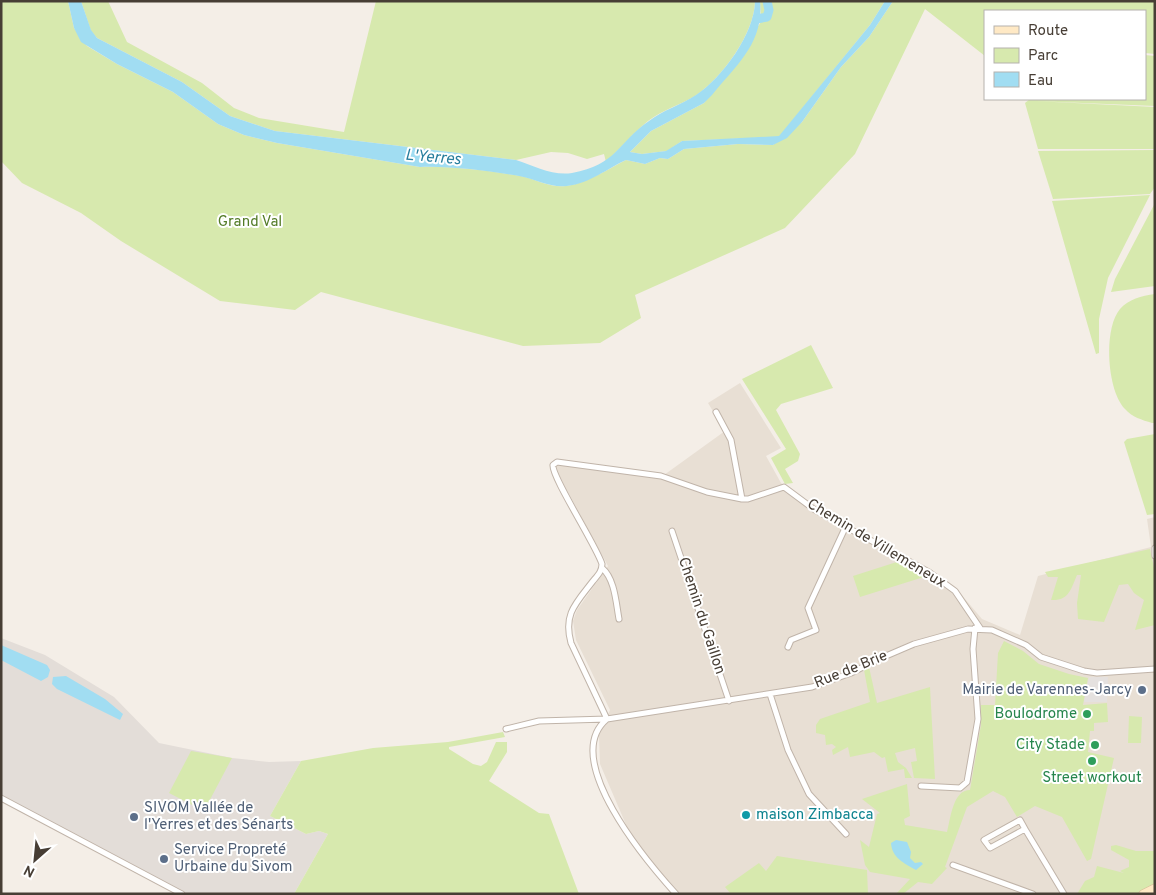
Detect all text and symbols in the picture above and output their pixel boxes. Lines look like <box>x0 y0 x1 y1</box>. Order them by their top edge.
legend <box>984 10 1146 100</box>
text: Route <box>1028 22 1068 41</box>
text: Parc <box>1028 47 1058 66</box>
text: Eau <box>1028 72 1053 91</box>
water label: L'Yerres <box>404 146 462 170</box>
park label: Grand Val <box>218 213 282 232</box>
street label: Chemin de Villemeneux <box>803 495 949 593</box>
street label: Chemin du Gaillon <box>673 555 729 677</box>
street label: Rue de Brie <box>812 647 890 693</box>
place label: Mairie de Varennes-Jarcy <box>962 681 1132 700</box>
marker: Mairie de Varennes-Jarcy <box>1136 684 1148 696</box>
place label: Boulodrome <box>994 705 1077 724</box>
marker: Boulodrome <box>1081 708 1093 720</box>
place label: City Stade <box>1016 736 1085 755</box>
marker: City Stade <box>1089 739 1101 751</box>
marker: Street workout <box>1086 755 1098 767</box>
place label: Street workout <box>1042 769 1142 788</box>
place label: SIVOM Vallée de l'Yerres et des Sénarts <box>144 799 293 835</box>
place label: maison Zimbacca <box>756 806 874 825</box>
marker: maison Zimbacca <box>740 809 752 821</box>
marker: SIVOM Vallée de l'Yerres et des Sénarts <box>128 811 140 823</box>
north arrow <box>10 835 60 885</box>
place label: Service Propreté Urbaine du Sivom <box>174 841 293 877</box>
marker: Service Propreté Urbaine du Sivom <box>158 853 170 865</box>
text: N <box>21 860 38 880</box>

